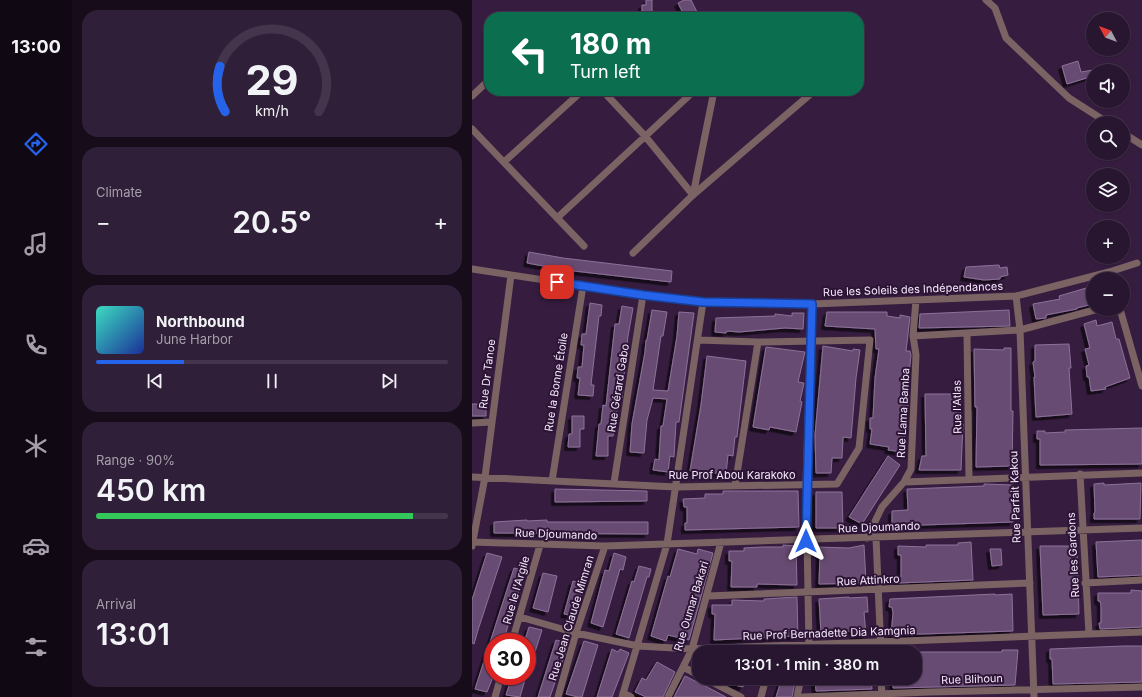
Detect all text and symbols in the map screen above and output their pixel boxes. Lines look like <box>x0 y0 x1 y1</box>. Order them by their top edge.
north arrow <box>1086 12 1130 56</box>
map controls <box>1086 12 1130 316</box>
text: 180 m <box>570 27 651 61</box>
icon: left <box>504 28 556 80</box>
text: 13:00 <box>11 36 61 57</box>
text: 29 <box>245 55 299 105</box>
text: Turn left <box>570 61 640 82</box>
button: sound <box>1086 64 1130 108</box>
text: km/h <box>255 101 289 118</box>
button: search <box>1086 116 1130 160</box>
icon: directions <box>22 130 50 158</box>
button: layers <box>1086 168 1130 212</box>
text: Climate <box>96 184 142 200</box>
text: 20.5° <box>232 204 312 240</box>
text: − <box>96 209 111 235</box>
text: + <box>433 209 448 235</box>
button: + <box>1086 220 1130 264</box>
icon: music <box>22 230 50 258</box>
pin <box>540 265 574 299</box>
icon: arrive <box>546 271 568 293</box>
button: − <box>1086 272 1130 316</box>
street label: Rue les Soleils des Indépendances <box>823 279 1003 299</box>
text: Northbound <box>156 312 245 331</box>
icon: phone <box>22 331 50 359</box>
text: June Harbor <box>156 331 233 347</box>
street label: Rue la Bonne Étoile <box>541 332 571 432</box>
street label: Rue Dr Tanoe <box>476 338 498 410</box>
street label: Rue Gérard Gabo <box>604 342 632 433</box>
street label: Rue Lama Bamba <box>894 367 912 459</box>
icon: previous <box>144 370 166 392</box>
icon: pause <box>261 370 283 392</box>
icon: next <box>378 370 400 392</box>
street label: Rue l'Atlas <box>950 380 964 434</box>
icon: climate <box>22 432 50 460</box>
street label: Rue Parfait Kakou <box>1006 451 1024 543</box>
text: Range · 90% <box>96 452 175 468</box>
street label: Rue Prof Abou Karakoko <box>668 468 796 482</box>
text: 450 km <box>96 472 206 508</box>
street label: Rue les Gardons <box>1064 512 1082 598</box>
street label: Rue Djoumando <box>838 519 921 535</box>
position arrow <box>785 520 827 562</box>
street label: Rue Djoumando <box>515 526 598 542</box>
icon: car <box>22 532 50 560</box>
street label: Rue le l'Argile <box>500 554 532 626</box>
street label: Rue Jean Claude Mimran <box>545 554 597 682</box>
street label: Rue Oumar Bakari <box>671 559 711 653</box>
street label: Rue Attinkro <box>836 571 900 589</box>
text: Arrival <box>96 596 136 612</box>
text: 13:01 <box>96 616 170 652</box>
street label: Rue Prof Bernadette Dia Kamgnia <box>742 623 916 643</box>
icon: filters <box>22 633 50 661</box>
speed limit sign: 30 <box>484 633 536 685</box>
text: 13:01 · 1 min · 380 m <box>735 655 879 674</box>
street label: Rue Blihoun <box>941 671 1003 687</box>

